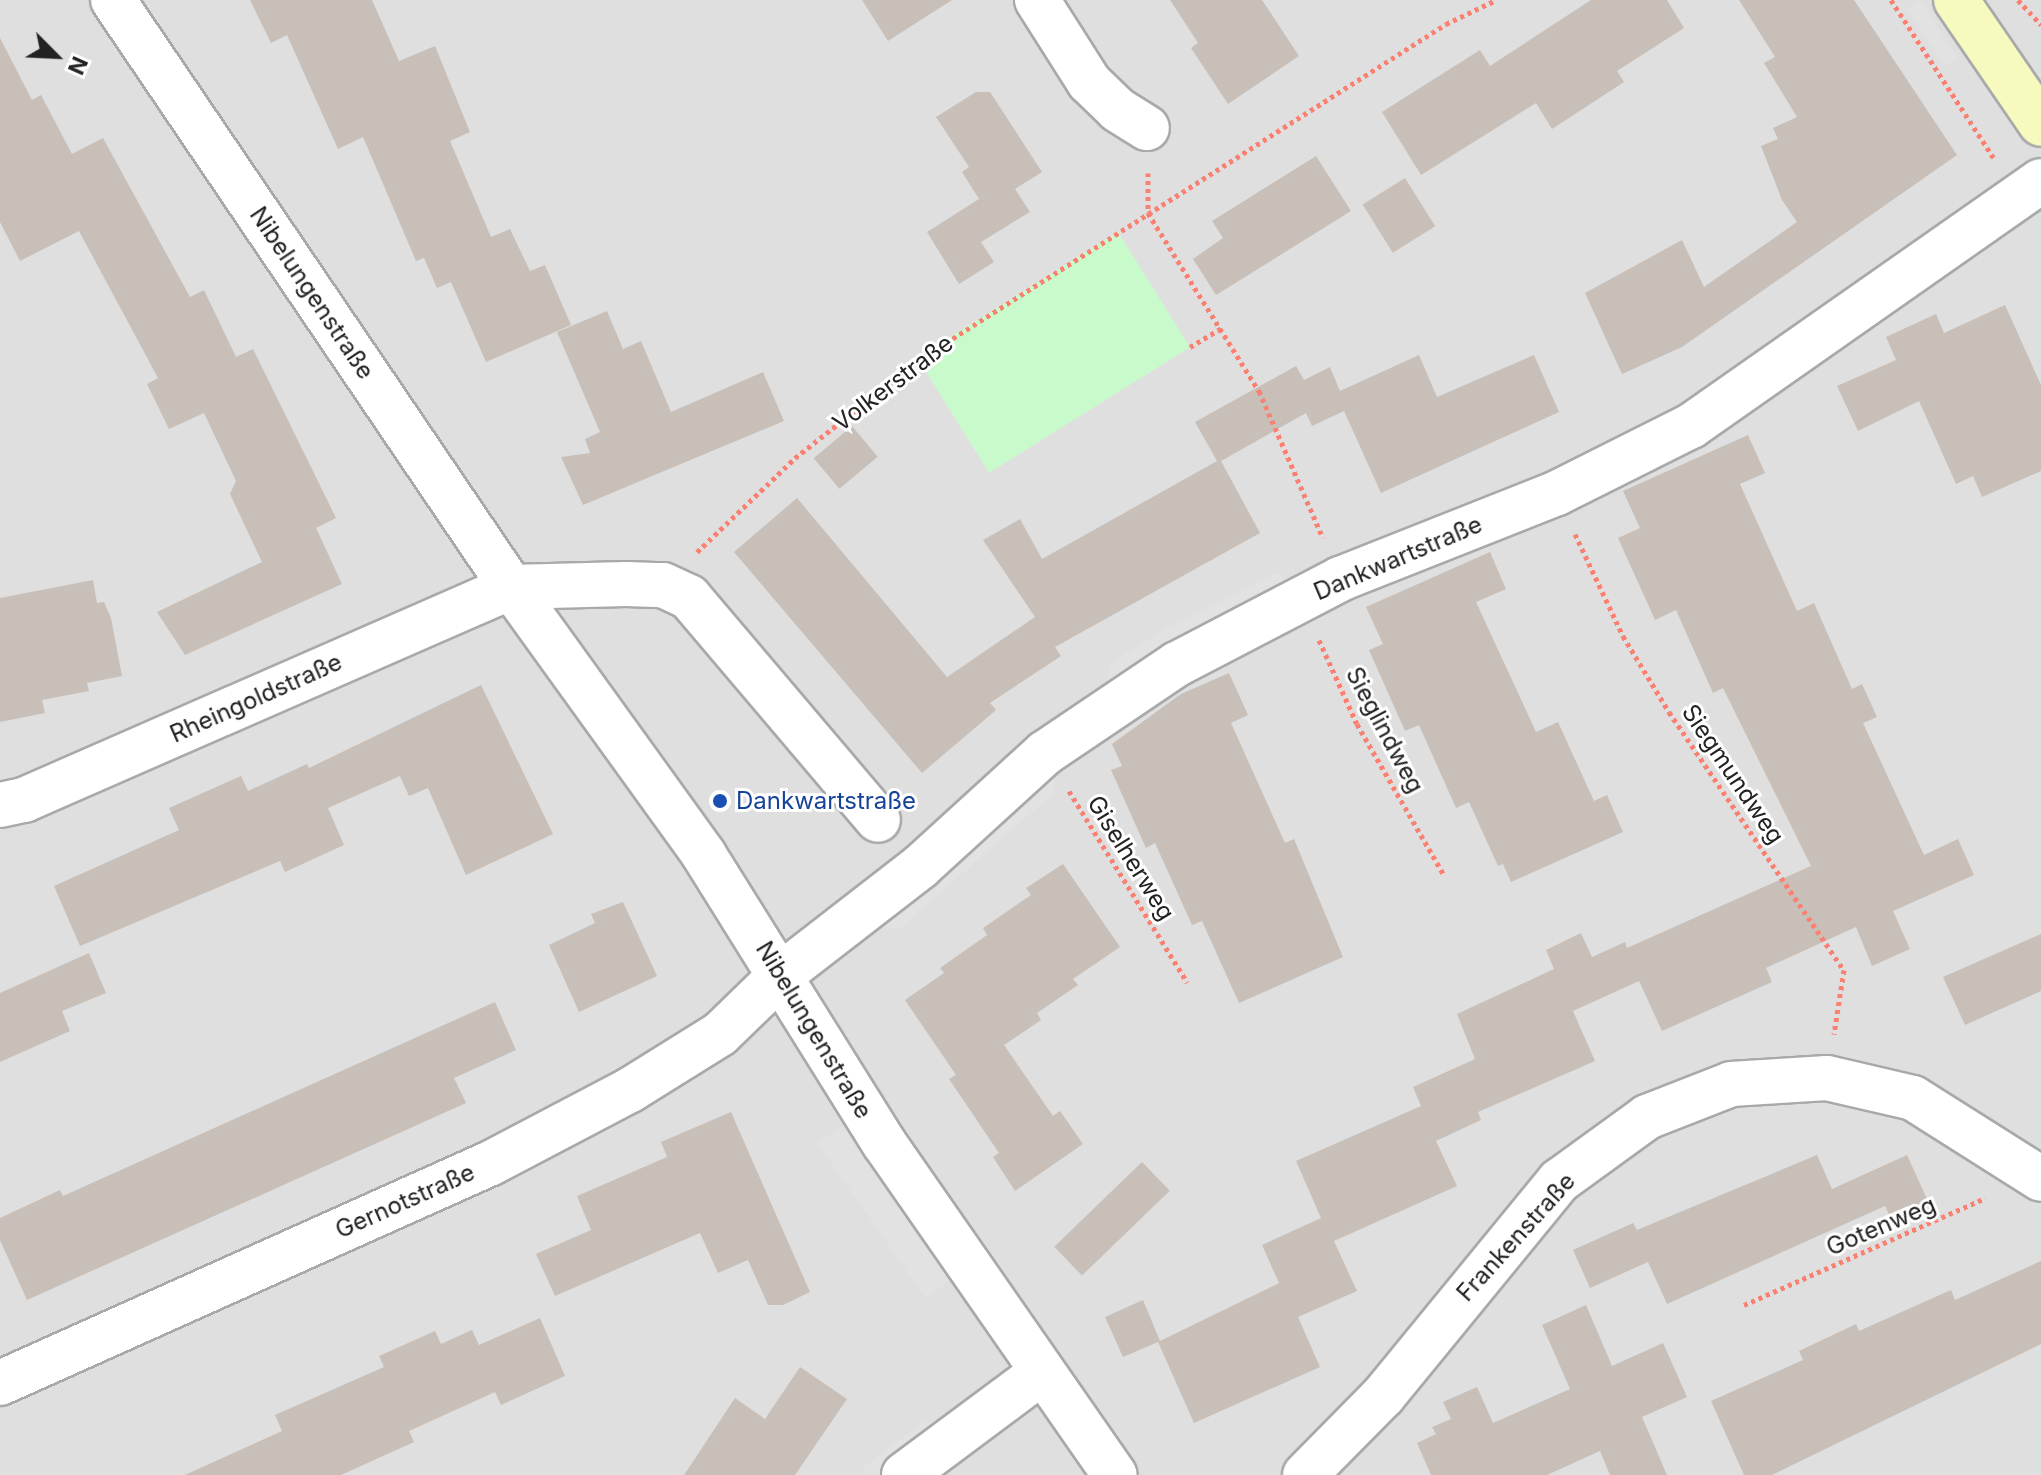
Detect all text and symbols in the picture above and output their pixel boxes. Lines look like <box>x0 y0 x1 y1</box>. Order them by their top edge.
north arrow <box>16 16 96 96</box>
text: N <box>63 53 93 79</box>
street label: Nibelungenstraße <box>244 201 380 385</box>
street label: Volkerstraße <box>827 328 959 438</box>
street label: Dankwartstraße <box>1309 510 1487 606</box>
street label: Rheingoldstraße <box>166 647 346 749</box>
street label: Sieglindweg <box>1340 662 1430 798</box>
street label: Siegmundweg <box>1676 699 1790 849</box>
place label: Dankwartstraße <box>736 787 916 815</box>
street label: Giselherweg <box>1081 790 1181 926</box>
marker: Dankwartstraße <box>711 792 729 810</box>
street label: Nibelungenstraße <box>750 936 878 1124</box>
street label: Gernotstraße <box>331 1157 479 1245</box>
street label: Frankenstraße <box>1451 1167 1581 1307</box>
street label: Gotenweg <box>1822 1190 1940 1262</box>

